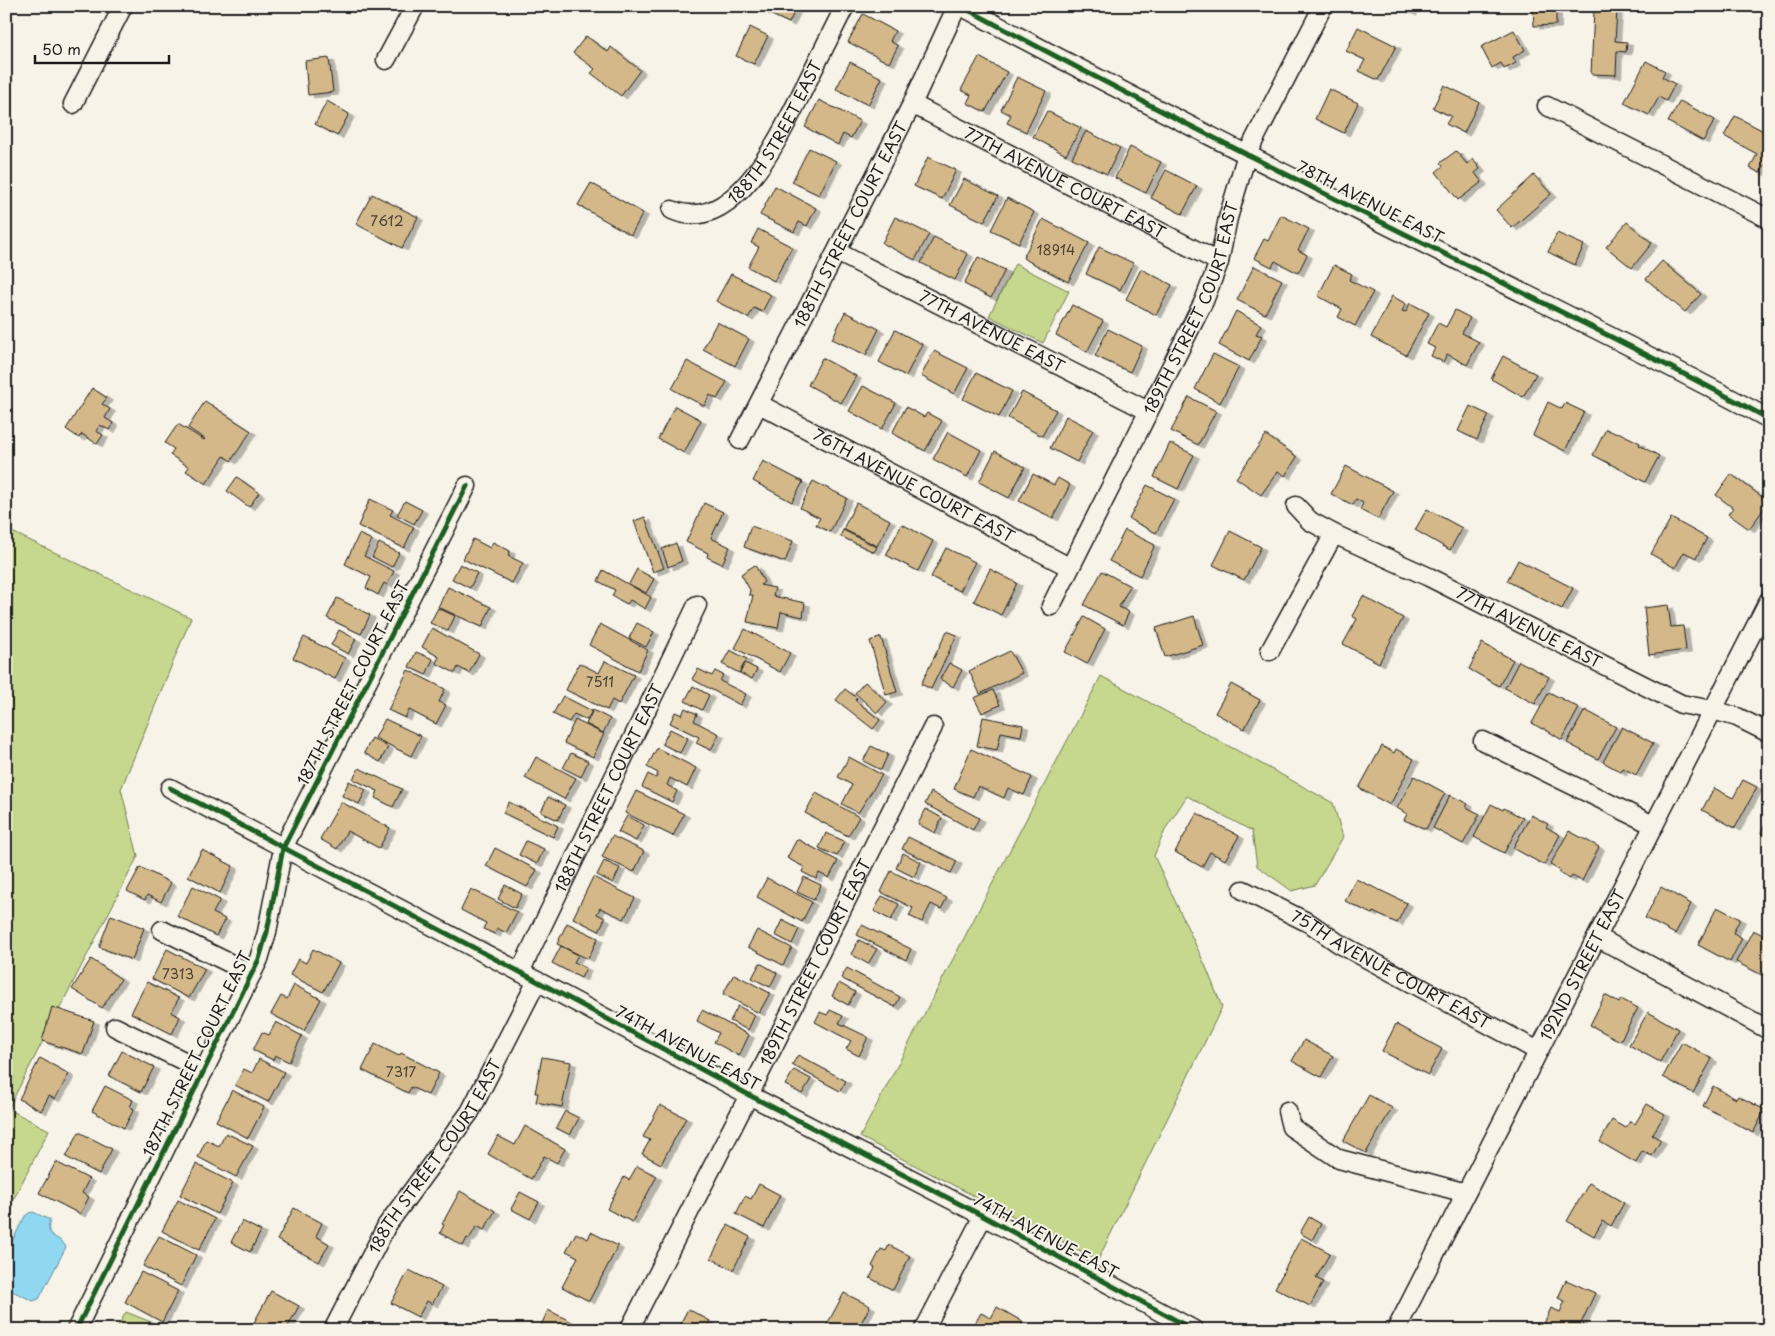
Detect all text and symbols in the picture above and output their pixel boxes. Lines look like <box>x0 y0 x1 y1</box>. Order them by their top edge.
scale bar <box>35 32 169 64</box>
text: 50 m <box>42 37 81 60</box>
street label: 188TH STREET EAST <box>721 56 827 209</box>
street label: 188TH STREET COURT EAST <box>787 117 912 331</box>
street label: 77TH AVENUE COURT EAST <box>961 120 1170 244</box>
street label: 78TH AVENUE EAST <box>1293 154 1448 249</box>
street label: 189TH STREET COURT EAST <box>1136 199 1243 418</box>
house number: 7612 <box>370 210 404 231</box>
house number: 18914 <box>1037 239 1075 260</box>
street label: 77TH AVENUE EAST <box>916 283 1070 378</box>
street label: 76TH AVENUE COURT EAST <box>809 422 1019 547</box>
street label: 187TH STREET COURT EAST <box>290 576 414 789</box>
street label: 77TH AVENUE EAST <box>1452 580 1607 674</box>
house number: 7511 <box>586 671 614 692</box>
street label: 188TH STREET COURT EAST <box>547 679 668 896</box>
street label: 189TH STREET COURT EAST <box>753 855 876 1070</box>
street label: 192ND STREET EAST <box>1533 885 1630 1044</box>
street label: 75TH AVENUE COURT EAST <box>1288 903 1495 1034</box>
street label: 187TH STREET COURT EAST <box>136 947 257 1161</box>
house number: 7313 <box>162 963 194 984</box>
street label: 74TH AVENUE EAST <box>612 999 766 1096</box>
street label: 188TH STREET COURT EAST <box>361 1054 506 1257</box>
house number: 7317 <box>386 1061 416 1082</box>
street label: 74TH AVENUE EAST <box>970 1187 1124 1284</box>

